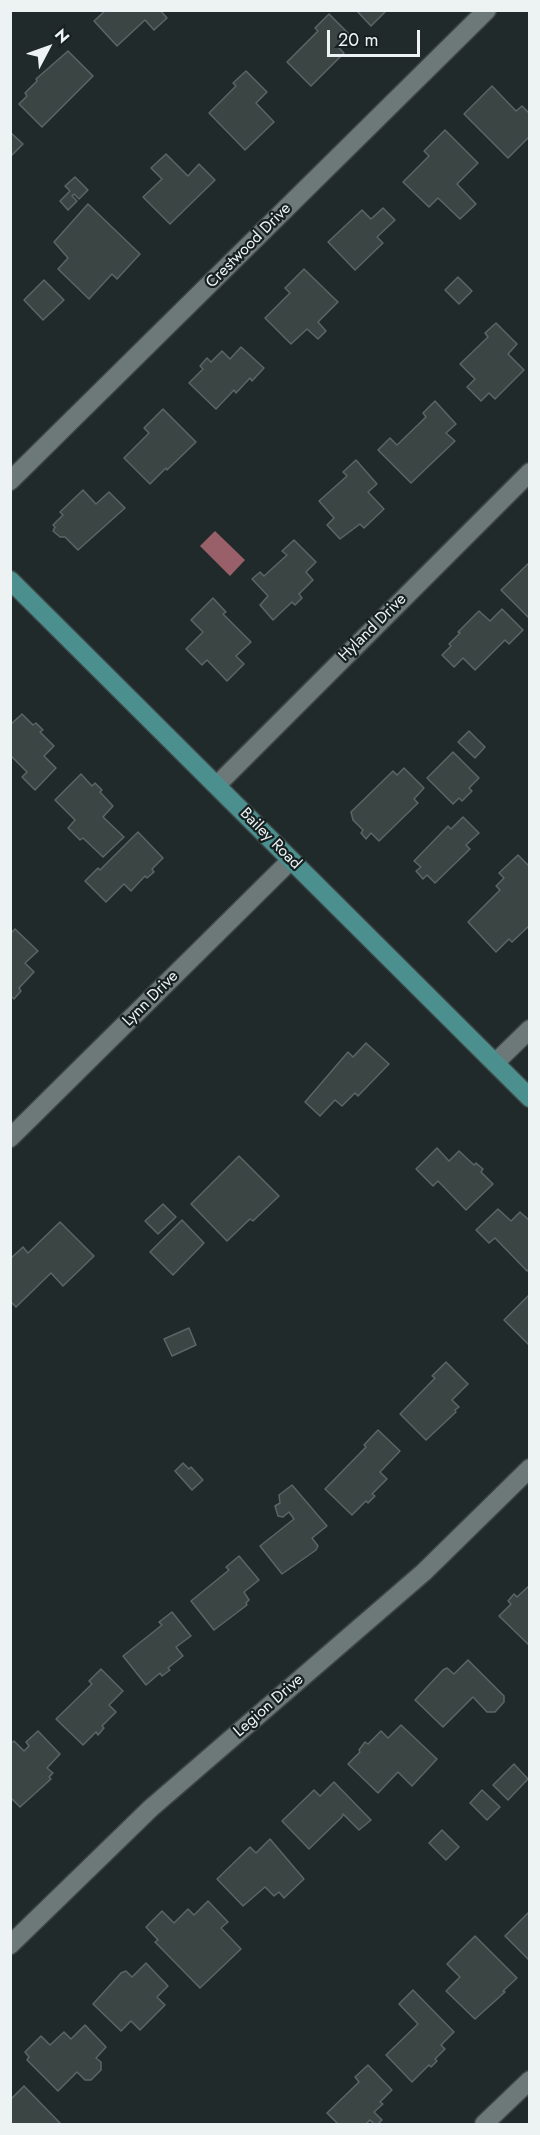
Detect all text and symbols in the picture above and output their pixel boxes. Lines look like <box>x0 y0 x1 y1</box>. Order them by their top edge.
north arrow <box>18 18 78 78</box>
scale bar <box>330 18 423 56</box>
text: N <box>49 24 75 48</box>
text: 20 m <box>338 27 378 53</box>
street label: Crestwood Drive <box>202 199 296 293</box>
street label: Hyland Drive <box>335 590 411 666</box>
street label: Bailey Road <box>235 804 305 874</box>
street label: Lynn Drive <box>119 967 183 1031</box>
street label: Legion Drive <box>230 1670 308 1742</box>

